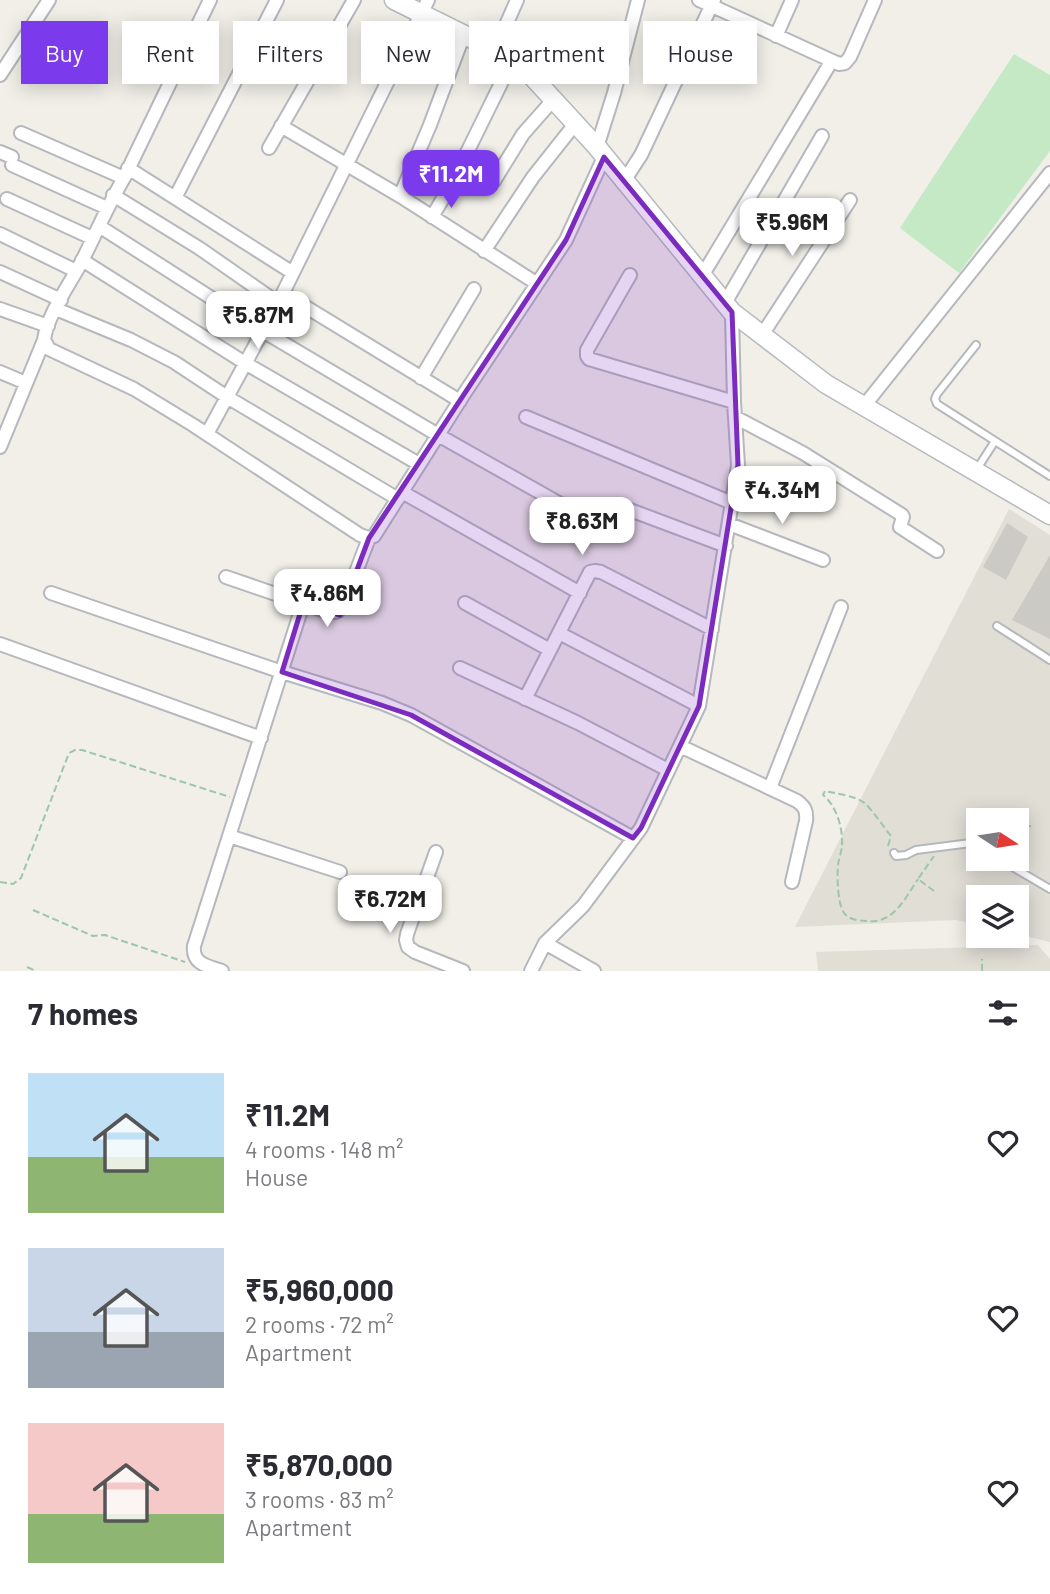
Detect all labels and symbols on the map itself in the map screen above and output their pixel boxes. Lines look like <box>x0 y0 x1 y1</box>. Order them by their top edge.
pin: ₹11.2M <box>394 150 508 210</box>
pin: ₹5.96M <box>735 198 849 258</box>
pin: ₹5.87M <box>201 292 315 351</box>
pin: ₹4.34M <box>725 466 839 526</box>
pin: ₹8.63M <box>525 498 639 557</box>
pin: ₹4.86M <box>270 570 384 629</box>
north arrow <box>966 808 1029 872</box>
pin: ₹6.72M <box>333 876 447 935</box>

